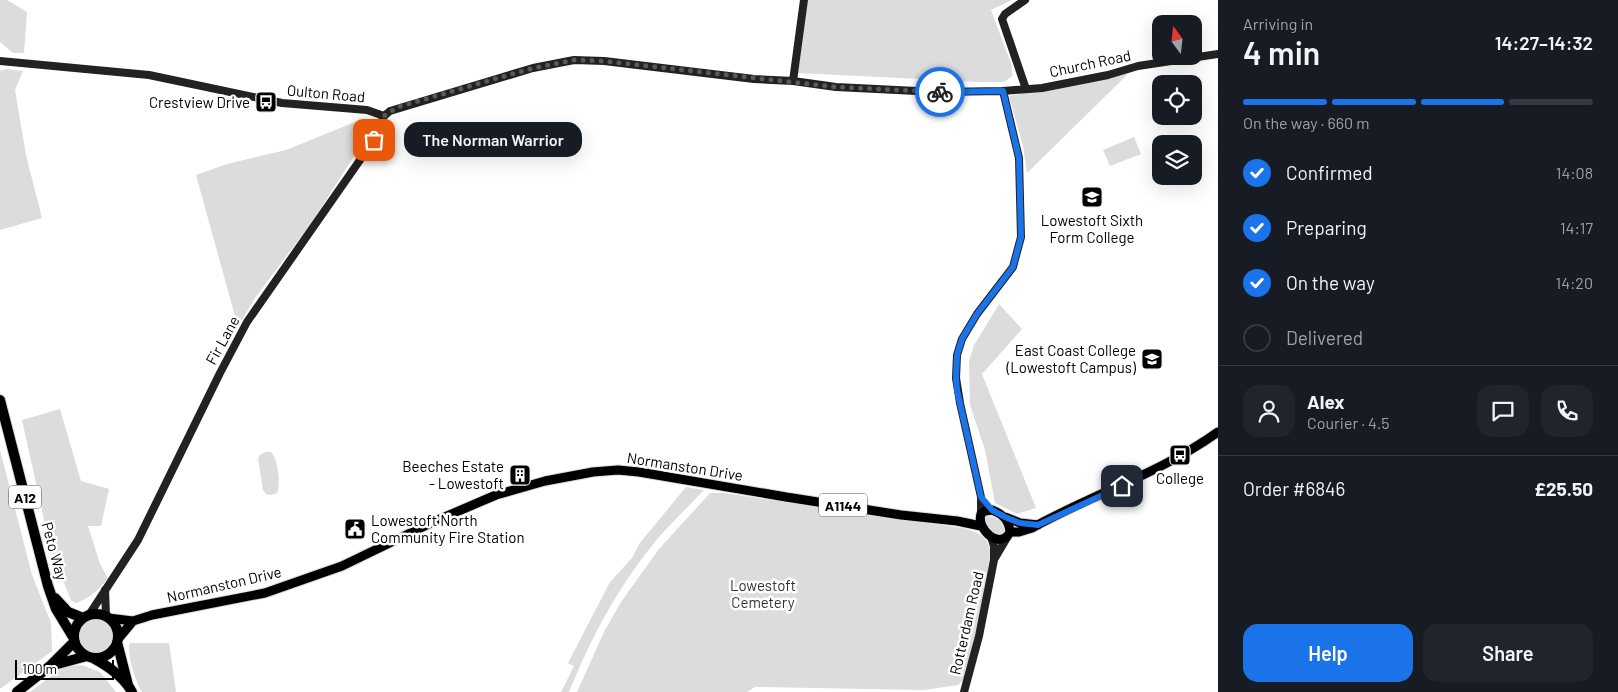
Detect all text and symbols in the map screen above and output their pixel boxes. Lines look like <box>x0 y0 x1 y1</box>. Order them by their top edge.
text: Arriving in <box>1243 14 1313 33</box>
north arrow <box>1152 15 1202 65</box>
map controls <box>1152 15 1202 185</box>
text: 14:27–14:32 <box>1495 31 1593 54</box>
text: 4 min <box>1243 33 1320 71</box>
street label: Church Road <box>1048 46 1132 80</box>
courier <box>915 67 965 117</box>
button: locate <box>1152 75 1202 125</box>
icon: bike <box>926 78 954 106</box>
street label: Oulton Road <box>286 81 366 105</box>
bus stop icon: Crestview Drive <box>254 90 278 114</box>
place label: Crestview Drive <box>149 93 250 111</box>
text: On the way · 660 m <box>1243 113 1369 132</box>
pin <box>353 119 395 161</box>
callout: The Norman Warrior <box>404 122 582 158</box>
icon: bag <box>360 126 388 154</box>
text: The Norman Warrior <box>422 130 564 149</box>
button: layers <box>1152 135 1202 185</box>
icon: check <box>1243 159 1271 187</box>
text: Confirmed <box>1286 161 1373 184</box>
text: 14:08 <box>1556 163 1593 182</box>
school or university icon: Lowestoft Sixth Form College <box>1080 185 1104 209</box>
place label: Lowestoft Sixth Form College <box>1041 211 1143 246</box>
icon: check <box>1243 214 1271 242</box>
text: Preparing <box>1286 216 1367 239</box>
text: 14:17 <box>1560 218 1593 237</box>
icon: check <box>1243 269 1271 297</box>
text: On the way <box>1286 271 1375 294</box>
text: 14:20 <box>1556 273 1593 292</box>
street label: Fir Lane <box>201 312 243 368</box>
text: Delivered <box>1286 326 1363 349</box>
place label: East Coast College (Lowestoft Campus) <box>1005 341 1136 376</box>
school or university icon: East Coast College (Lowestoft Campus) <box>1140 347 1164 371</box>
button: person <box>1243 385 1295 437</box>
button: chat <box>1477 385 1529 437</box>
button: phone <box>1541 385 1593 437</box>
text: Alex <box>1307 390 1345 413</box>
text: Courier · 4.5 <box>1307 413 1390 432</box>
bus stop icon: College <box>1168 443 1192 467</box>
street label: Normanston Drive <box>626 448 744 484</box>
place label: Beeches Estate - Lowestoft <box>402 457 504 492</box>
building icon: Beeches Estate - Lowestoft <box>508 463 532 487</box>
pin <box>1101 465 1143 507</box>
place label: College <box>1156 469 1204 487</box>
icon: home <box>1108 472 1136 500</box>
text: Order #6846 <box>1243 477 1345 500</box>
text: £25.50 <box>1534 477 1593 500</box>
road number: A12 <box>9 486 41 508</box>
road number: A1144 <box>819 494 867 516</box>
place label: Lowestoft North Community Fire Station <box>371 511 525 546</box>
public building icon: Lowestoft North Community Fire Station <box>343 517 367 541</box>
street label: Peto Way <box>39 520 71 582</box>
street label: Normanston Drive <box>165 562 283 606</box>
street label: Rotterdam Road <box>945 569 987 677</box>
park label: Lowestoft Cemetery <box>730 576 796 611</box>
button: Help <box>1243 624 1413 682</box>
button: Share <box>1423 624 1593 682</box>
scale bar <box>15 657 114 680</box>
text: 100 m <box>22 660 57 677</box>

